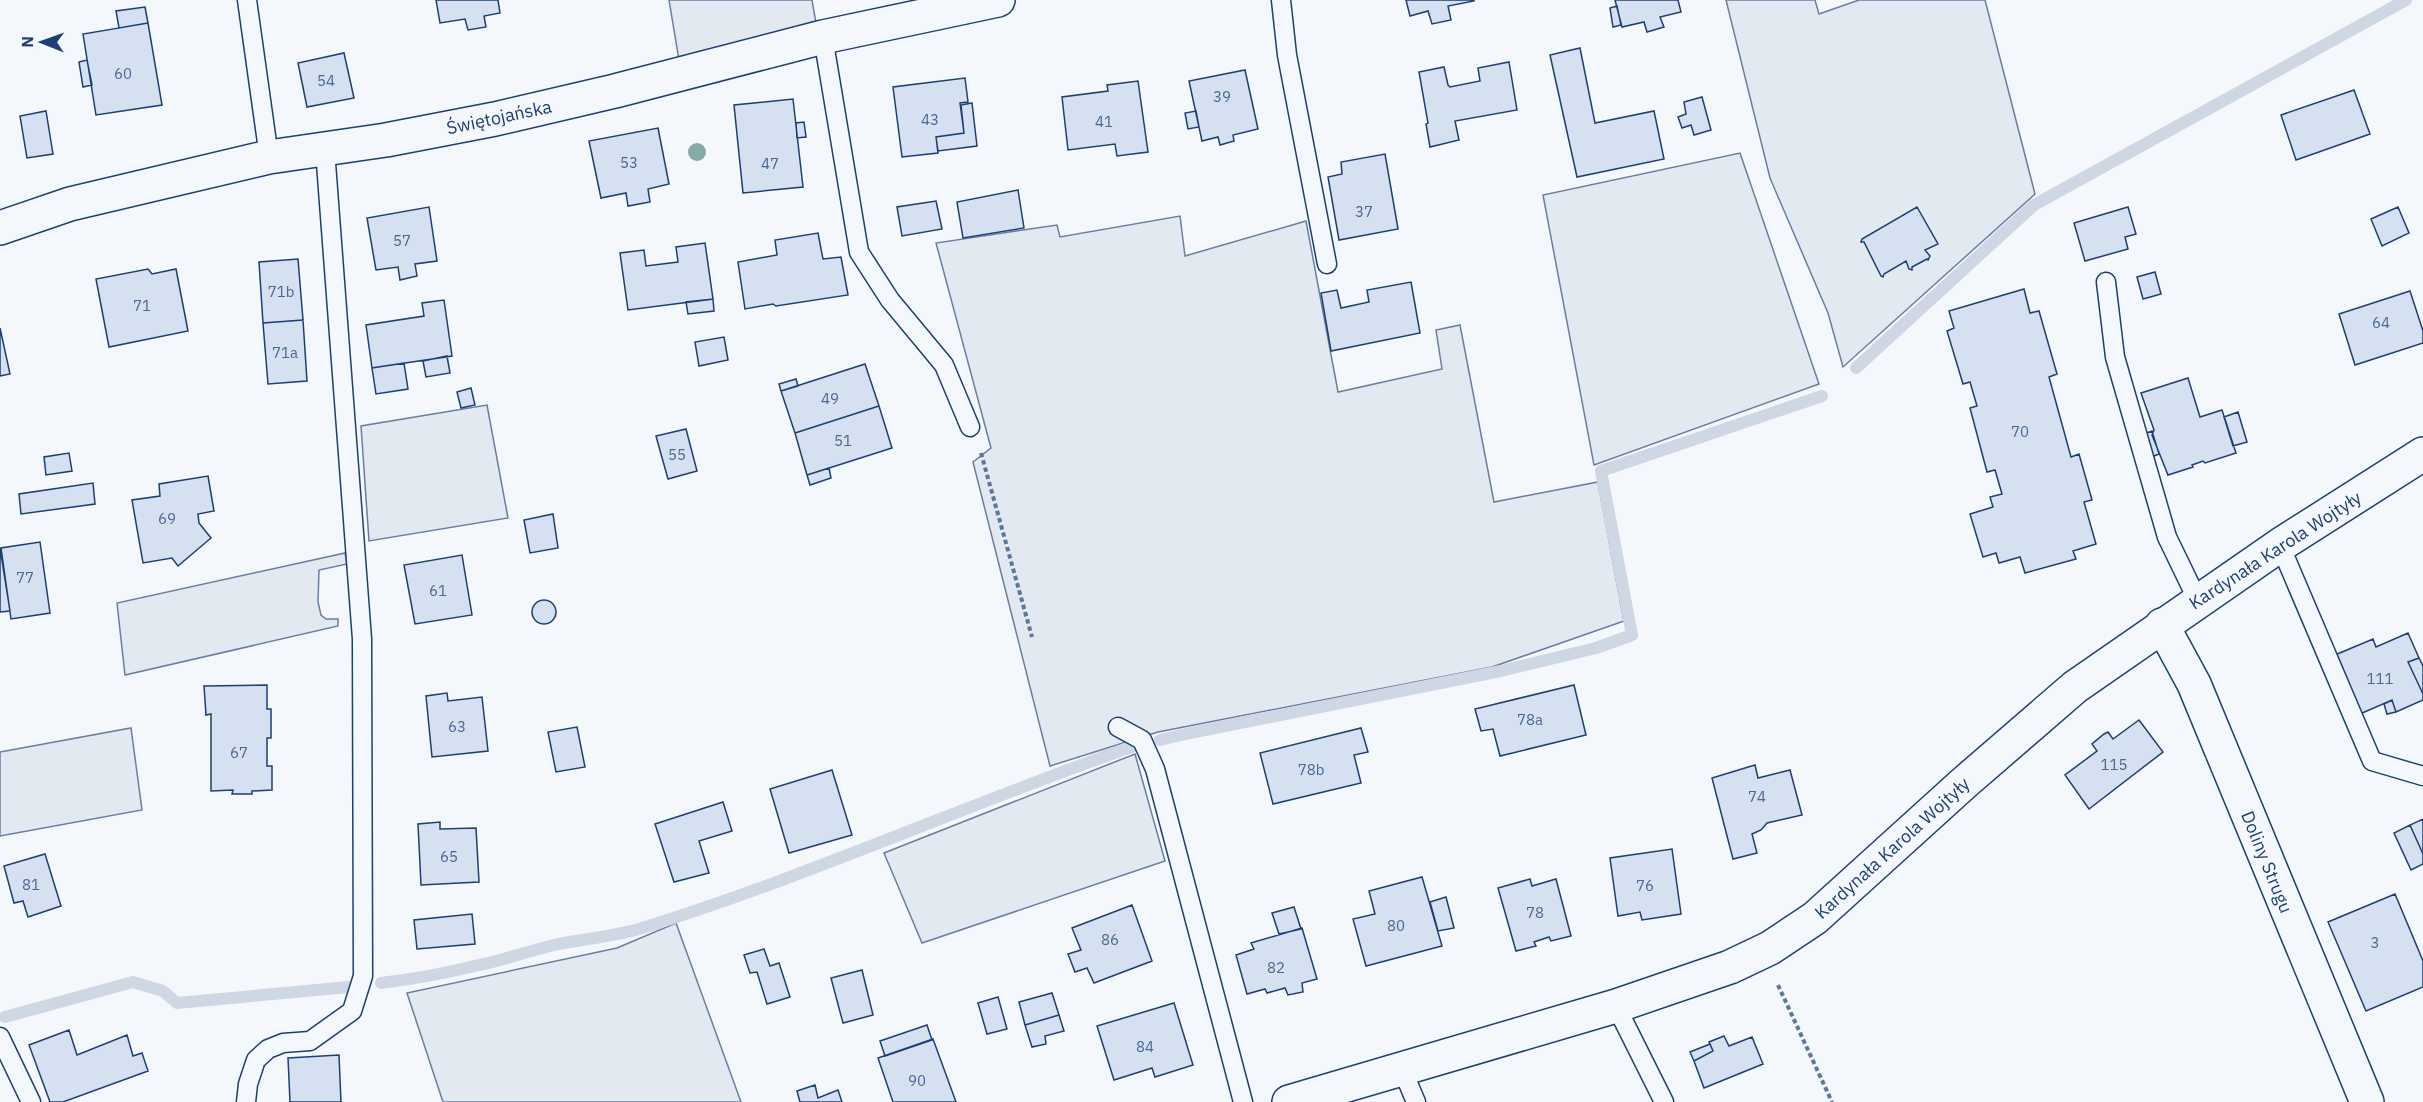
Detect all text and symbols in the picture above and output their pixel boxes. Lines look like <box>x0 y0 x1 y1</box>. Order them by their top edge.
north arrow <box>12 12 72 72</box>
text: N <box>17 36 37 48</box>
house number: 60 <box>114 64 132 83</box>
house number: 54 <box>317 71 335 90</box>
house number: 39 <box>1213 87 1231 106</box>
street label: Świętojańska <box>444 95 554 139</box>
house number: 43 <box>921 110 939 129</box>
house number: 41 <box>1095 112 1113 131</box>
house number: 53 <box>620 153 638 172</box>
house number: 47 <box>761 154 779 173</box>
house number: 37 <box>1355 202 1373 221</box>
house number: 57 <box>393 231 411 250</box>
house number: 71b <box>268 282 294 301</box>
house number: 71 <box>133 296 151 315</box>
house number: 64 <box>2372 313 2390 332</box>
house number: 71a <box>272 343 298 362</box>
house number: 49 <box>821 389 839 408</box>
house number: 70 <box>2011 422 2029 441</box>
house number: 51 <box>834 431 852 450</box>
house number: 55 <box>668 445 686 464</box>
street label: Kardynała Karola Wojtyły <box>2184 486 2366 614</box>
house number: 69 <box>158 509 176 528</box>
house number: 77 <box>16 568 34 587</box>
house number: 61 <box>429 581 447 600</box>
house number: 111 <box>2366 669 2394 688</box>
house number: 78a <box>1517 710 1543 729</box>
house number: 63 <box>448 717 466 736</box>
house number: 67 <box>230 743 248 762</box>
house number: 115 <box>2100 755 2128 774</box>
house number: 78b <box>1298 760 1324 779</box>
street label: Kardynała Karola Wojtyły <box>1810 772 1974 924</box>
house number: 74 <box>1748 787 1766 806</box>
street label: Doliny Strugu <box>2236 808 2298 916</box>
house number: 65 <box>440 847 458 866</box>
house number: 81 <box>22 875 40 894</box>
house number: 76 <box>1636 876 1654 895</box>
house number: 78 <box>1526 903 1544 922</box>
house number: 80 <box>1387 916 1405 935</box>
house number: 86 <box>1101 930 1119 949</box>
house number: 3 <box>2370 933 2380 952</box>
house number: 82 <box>1267 958 1285 977</box>
house number: 84 <box>1136 1037 1154 1056</box>
house number: 90 <box>908 1071 926 1090</box>

